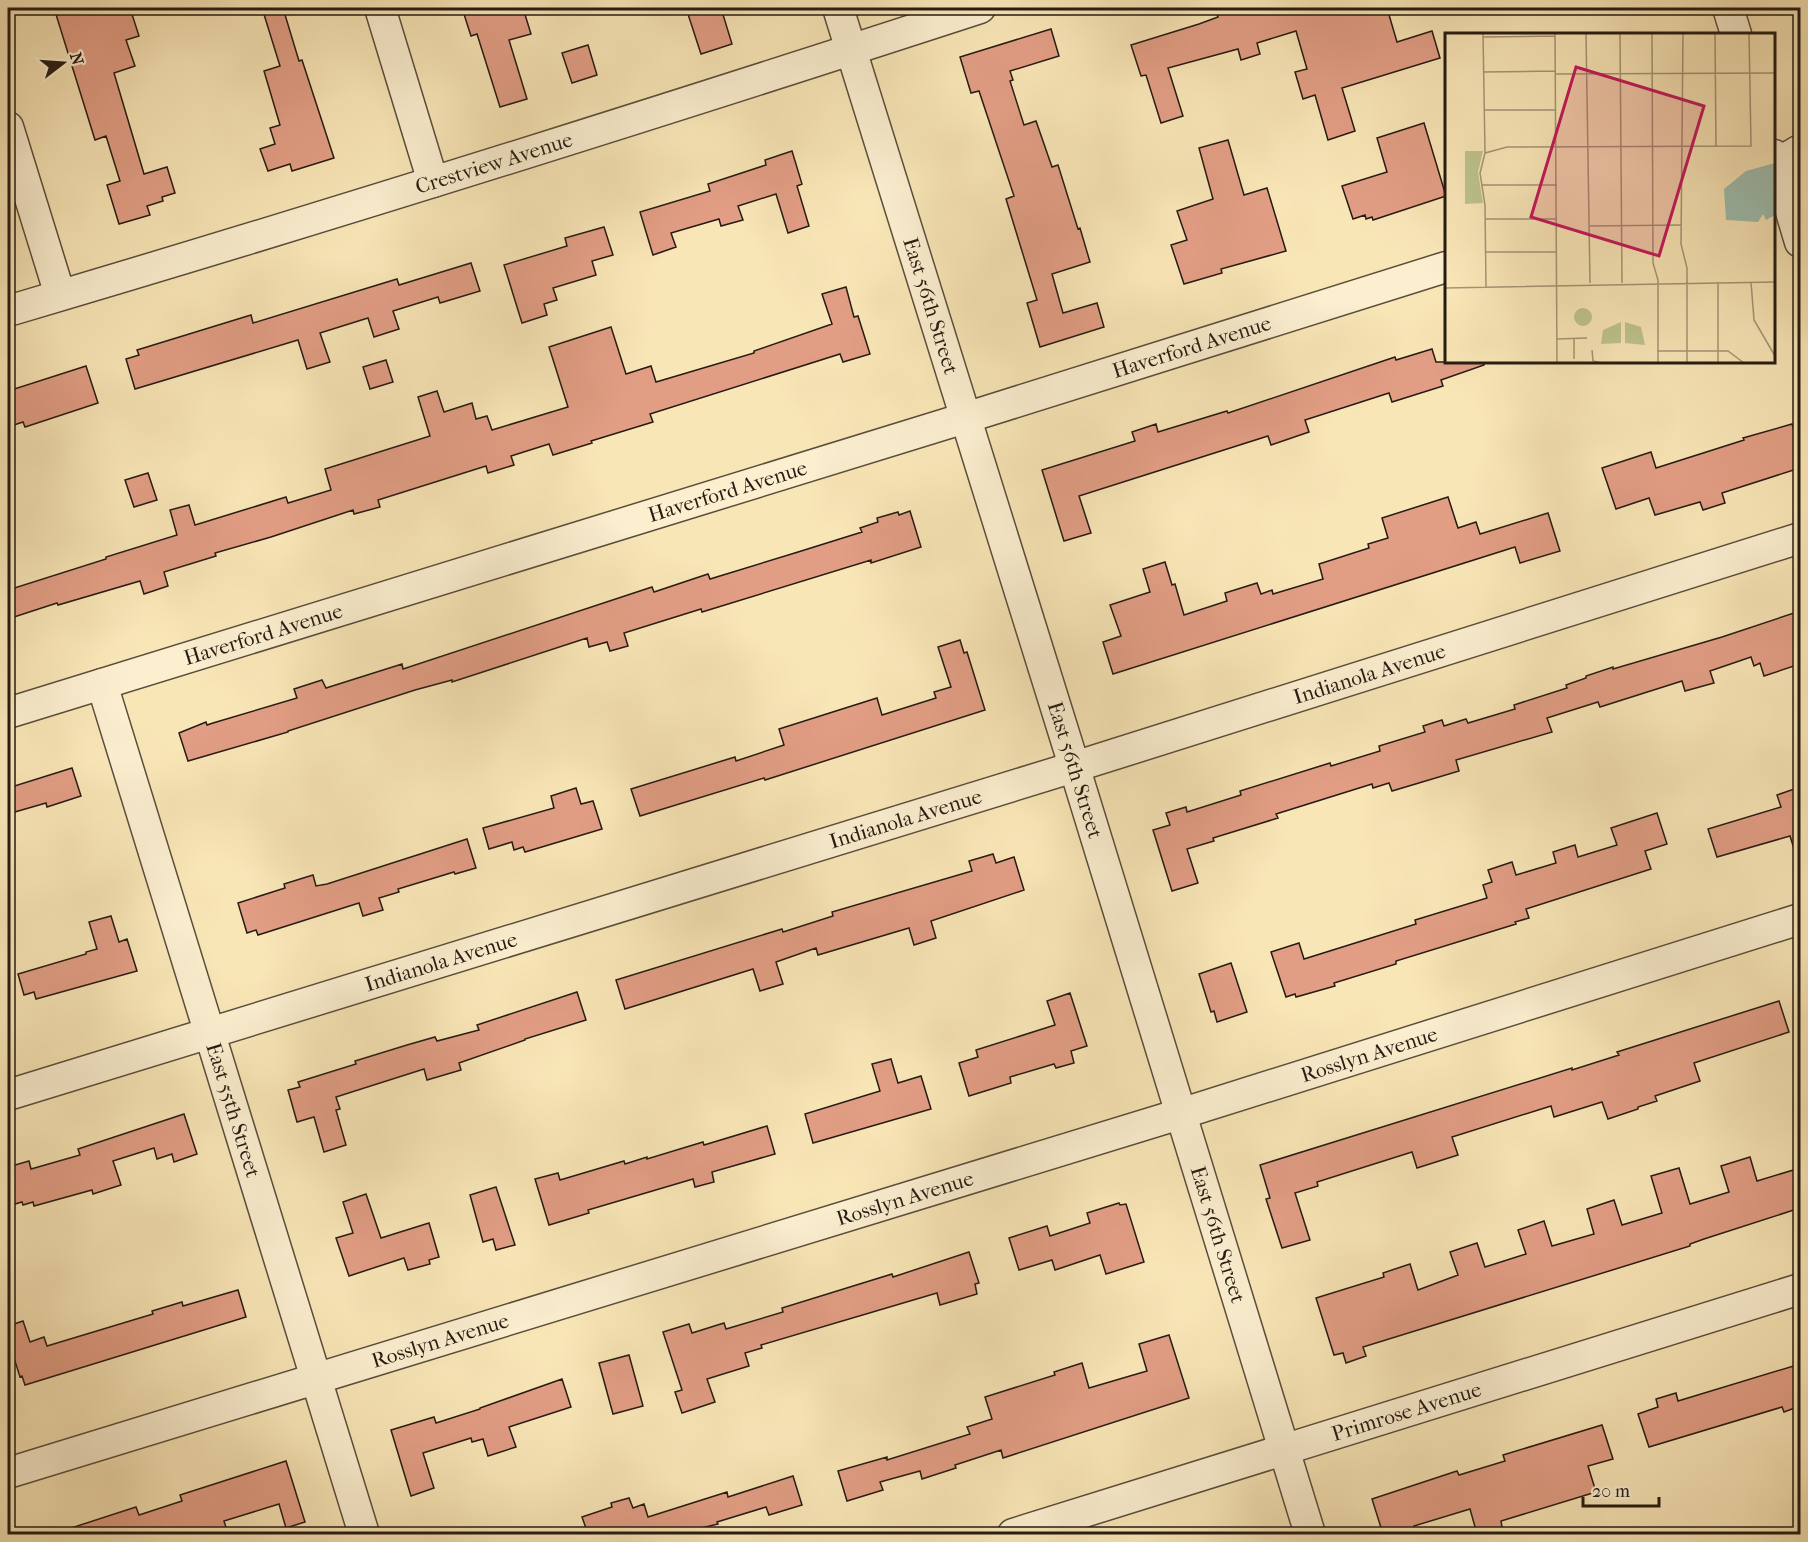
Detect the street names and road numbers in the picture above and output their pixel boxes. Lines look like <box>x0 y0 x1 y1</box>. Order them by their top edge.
street label: Crestview Avenue <box>412 127 576 199</box>
street label: East 56th Street <box>898 234 964 378</box>
street label: Haverford Avenue <box>1109 311 1274 383</box>
street label: Haverford Avenue <box>645 455 810 527</box>
street label: Haverford Avenue <box>181 599 345 670</box>
street label: Indianola Avenue <box>1290 639 1448 709</box>
street label: East 56th Street <box>1043 698 1108 842</box>
street label: Indianola Avenue <box>826 784 985 854</box>
street label: Indianola Avenue <box>362 927 520 996</box>
street label: Rosslyn Avenue <box>1298 1022 1440 1087</box>
street label: East 55th Street <box>201 1040 266 1181</box>
street label: East 56th Street <box>1186 1163 1250 1306</box>
street label: Rosslyn Avenue <box>833 1166 976 1231</box>
street label: Rosslyn Avenue <box>369 1308 512 1373</box>
street label: Primrose Avenue <box>1329 1377 1484 1446</box>

